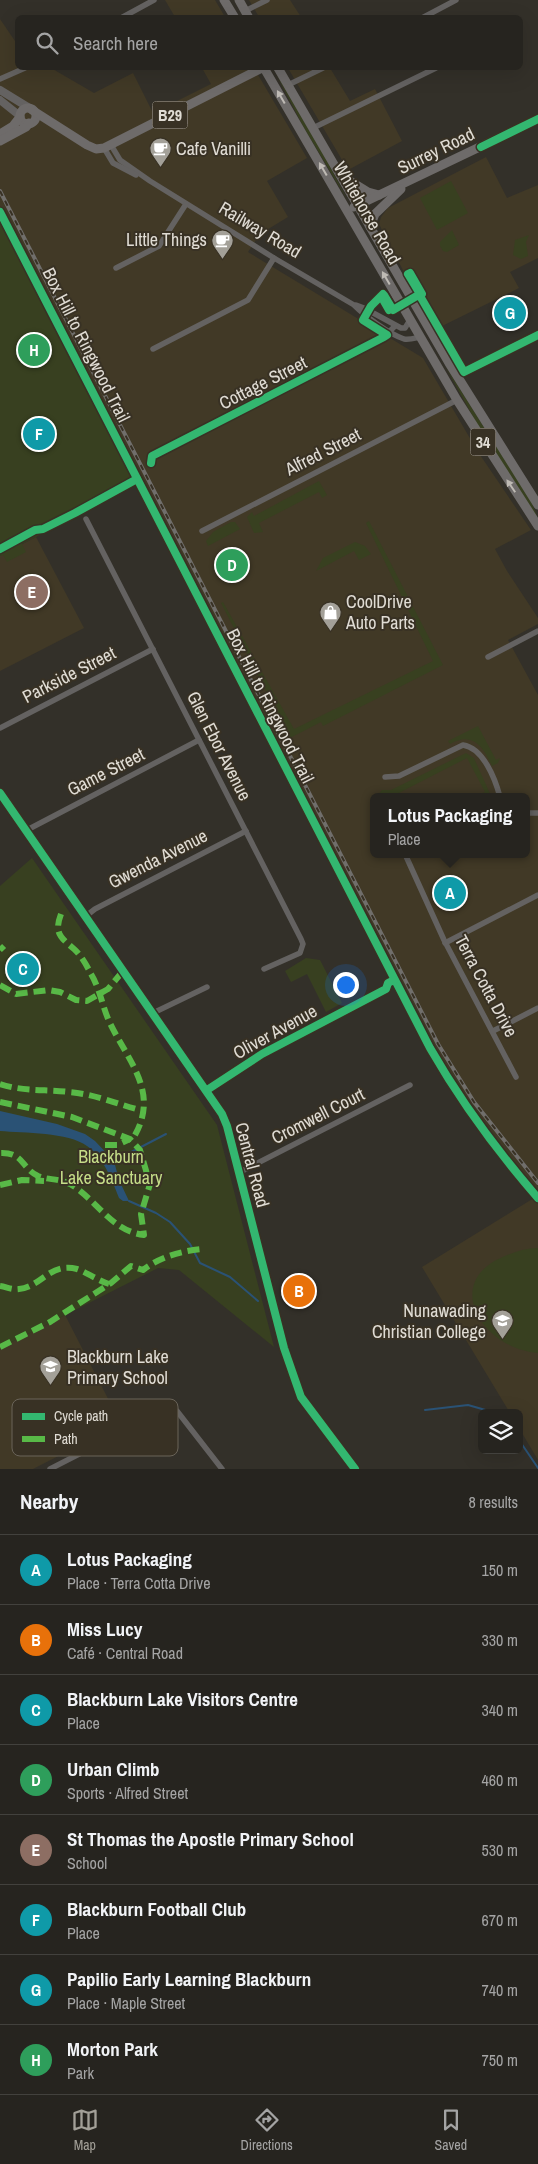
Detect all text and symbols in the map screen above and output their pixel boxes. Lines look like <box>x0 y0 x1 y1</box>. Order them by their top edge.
search box <box>15 15 523 70</box>
icon: search <box>33 29 61 57</box>
text: Search here <box>73 30 158 56</box>
one-way arrow <box>277 89 285 104</box>
road number: B29 <box>152 102 188 128</box>
street label: Surrey Road <box>393 121 478 180</box>
place label: Cafe Vanilli <box>176 136 251 161</box>
cafe icon: Cafe Vanilli <box>148 137 172 168</box>
street label: Whitehorse Road <box>328 157 407 269</box>
one-way arrow <box>318 162 327 175</box>
street label: Railway Road <box>214 195 306 264</box>
place label: Little Things <box>126 227 207 252</box>
cafe icon: Little Things <box>211 228 235 259</box>
street label: Box Hill to Ringwood Trail <box>37 263 136 426</box>
one-way arrow <box>382 271 390 286</box>
pin: G <box>494 294 526 332</box>
pin: H <box>18 331 50 369</box>
street label: Cottage Street <box>215 350 311 415</box>
pin: F <box>23 415 55 453</box>
street label: Alfred Street <box>280 422 365 482</box>
road number: 34 <box>470 428 496 456</box>
one-way arrow <box>506 479 516 492</box>
pin: D <box>216 546 248 584</box>
pin: E <box>16 573 48 611</box>
place label: CoolDrive Auto Parts <box>345 589 415 635</box>
shop icon: CoolDrive Auto Parts <box>318 600 342 631</box>
street label: Box Hill to Ringwood Trail <box>221 624 320 787</box>
street label: Parkside Street <box>18 640 120 709</box>
street label: Glen Ebor Avenue <box>181 687 258 805</box>
street label: Game Street <box>63 741 149 802</box>
popup <box>370 793 530 858</box>
text: Lotus Packaging <box>388 802 512 828</box>
street label: Gwenda Avenue <box>104 823 212 894</box>
text: Place <box>388 828 420 850</box>
pin: A <box>434 874 466 912</box>
street label: Terra Cotta Drive <box>449 930 524 1041</box>
pin: C <box>7 950 39 988</box>
your location <box>333 972 359 998</box>
street label: Oliver Avenue <box>228 998 321 1065</box>
street label: Cromwell Court <box>267 1081 369 1150</box>
street label: Central Road <box>229 1120 276 1210</box>
park label: Blackburn Lake Sanctuary <box>60 1144 163 1190</box>
pin: B <box>283 1272 315 1310</box>
place label: Nunawading Christian College <box>372 1298 487 1344</box>
school or university icon: Nunawading Christian College <box>490 1309 514 1340</box>
place label: Blackburn Lake Primary School <box>67 1344 169 1390</box>
school or university icon: Blackburn Lake Primary School <box>39 1355 63 1386</box>
legend <box>12 1399 178 1456</box>
text: Cycle path <box>54 1407 108 1425</box>
map controls <box>478 1409 523 1454</box>
button: layers <box>478 1409 523 1454</box>
text: Path <box>54 1430 78 1448</box>
text: Nearby <box>20 1487 78 1516</box>
text: 8 results <box>468 1491 518 1513</box>
text: Lotus Packaging <box>67 1546 192 1572</box>
text: A <box>31 1559 41 1581</box>
text: 150 m <box>482 1559 518 1581</box>
text: Place · Terra Cotta Drive <box>67 1572 210 1594</box>
text: Miss Lucy <box>67 1616 142 1642</box>
text: B <box>31 1629 41 1651</box>
text: 330 m <box>482 1629 518 1651</box>
text: Café · Central Road <box>67 1642 183 1664</box>
text: Blackburn Lake Visitors Centre <box>67 1686 298 1712</box>
text: C <box>31 1699 41 1721</box>
text: 340 m <box>482 1699 518 1721</box>
text: Place <box>67 1712 100 1734</box>
text: Urban Climb <box>67 1756 160 1782</box>
text: D <box>31 1769 41 1791</box>
text: 460 m <box>482 1769 518 1791</box>
text: Sports · Alfred Street <box>67 1782 188 1804</box>
text: St Thomas the Apostle Primary School <box>67 1826 354 1852</box>
text: E <box>32 1839 40 1861</box>
text: 530 m <box>482 1839 518 1861</box>
text: School <box>67 1852 107 1874</box>
text: Blackburn Football Club <box>67 1896 246 1922</box>
text: F <box>32 1909 40 1931</box>
text: 670 m <box>482 1909 518 1931</box>
text: Place <box>67 1922 100 1944</box>
text: Papilio Early Learning Blackburn <box>67 1966 311 1992</box>
text: G <box>31 1979 41 2001</box>
text: 740 m <box>482 1979 518 2001</box>
text: Place · Maple Street <box>67 1992 185 2014</box>
text: Morton Park <box>67 2036 158 2062</box>
text: H <box>31 2049 41 2071</box>
text: 750 m <box>482 2049 518 2071</box>
text: Park <box>67 2062 94 2084</box>
tab: Map <box>71 2106 99 2154</box>
tab: Directions <box>241 2106 293 2154</box>
tab: Saved <box>435 2106 467 2154</box>

